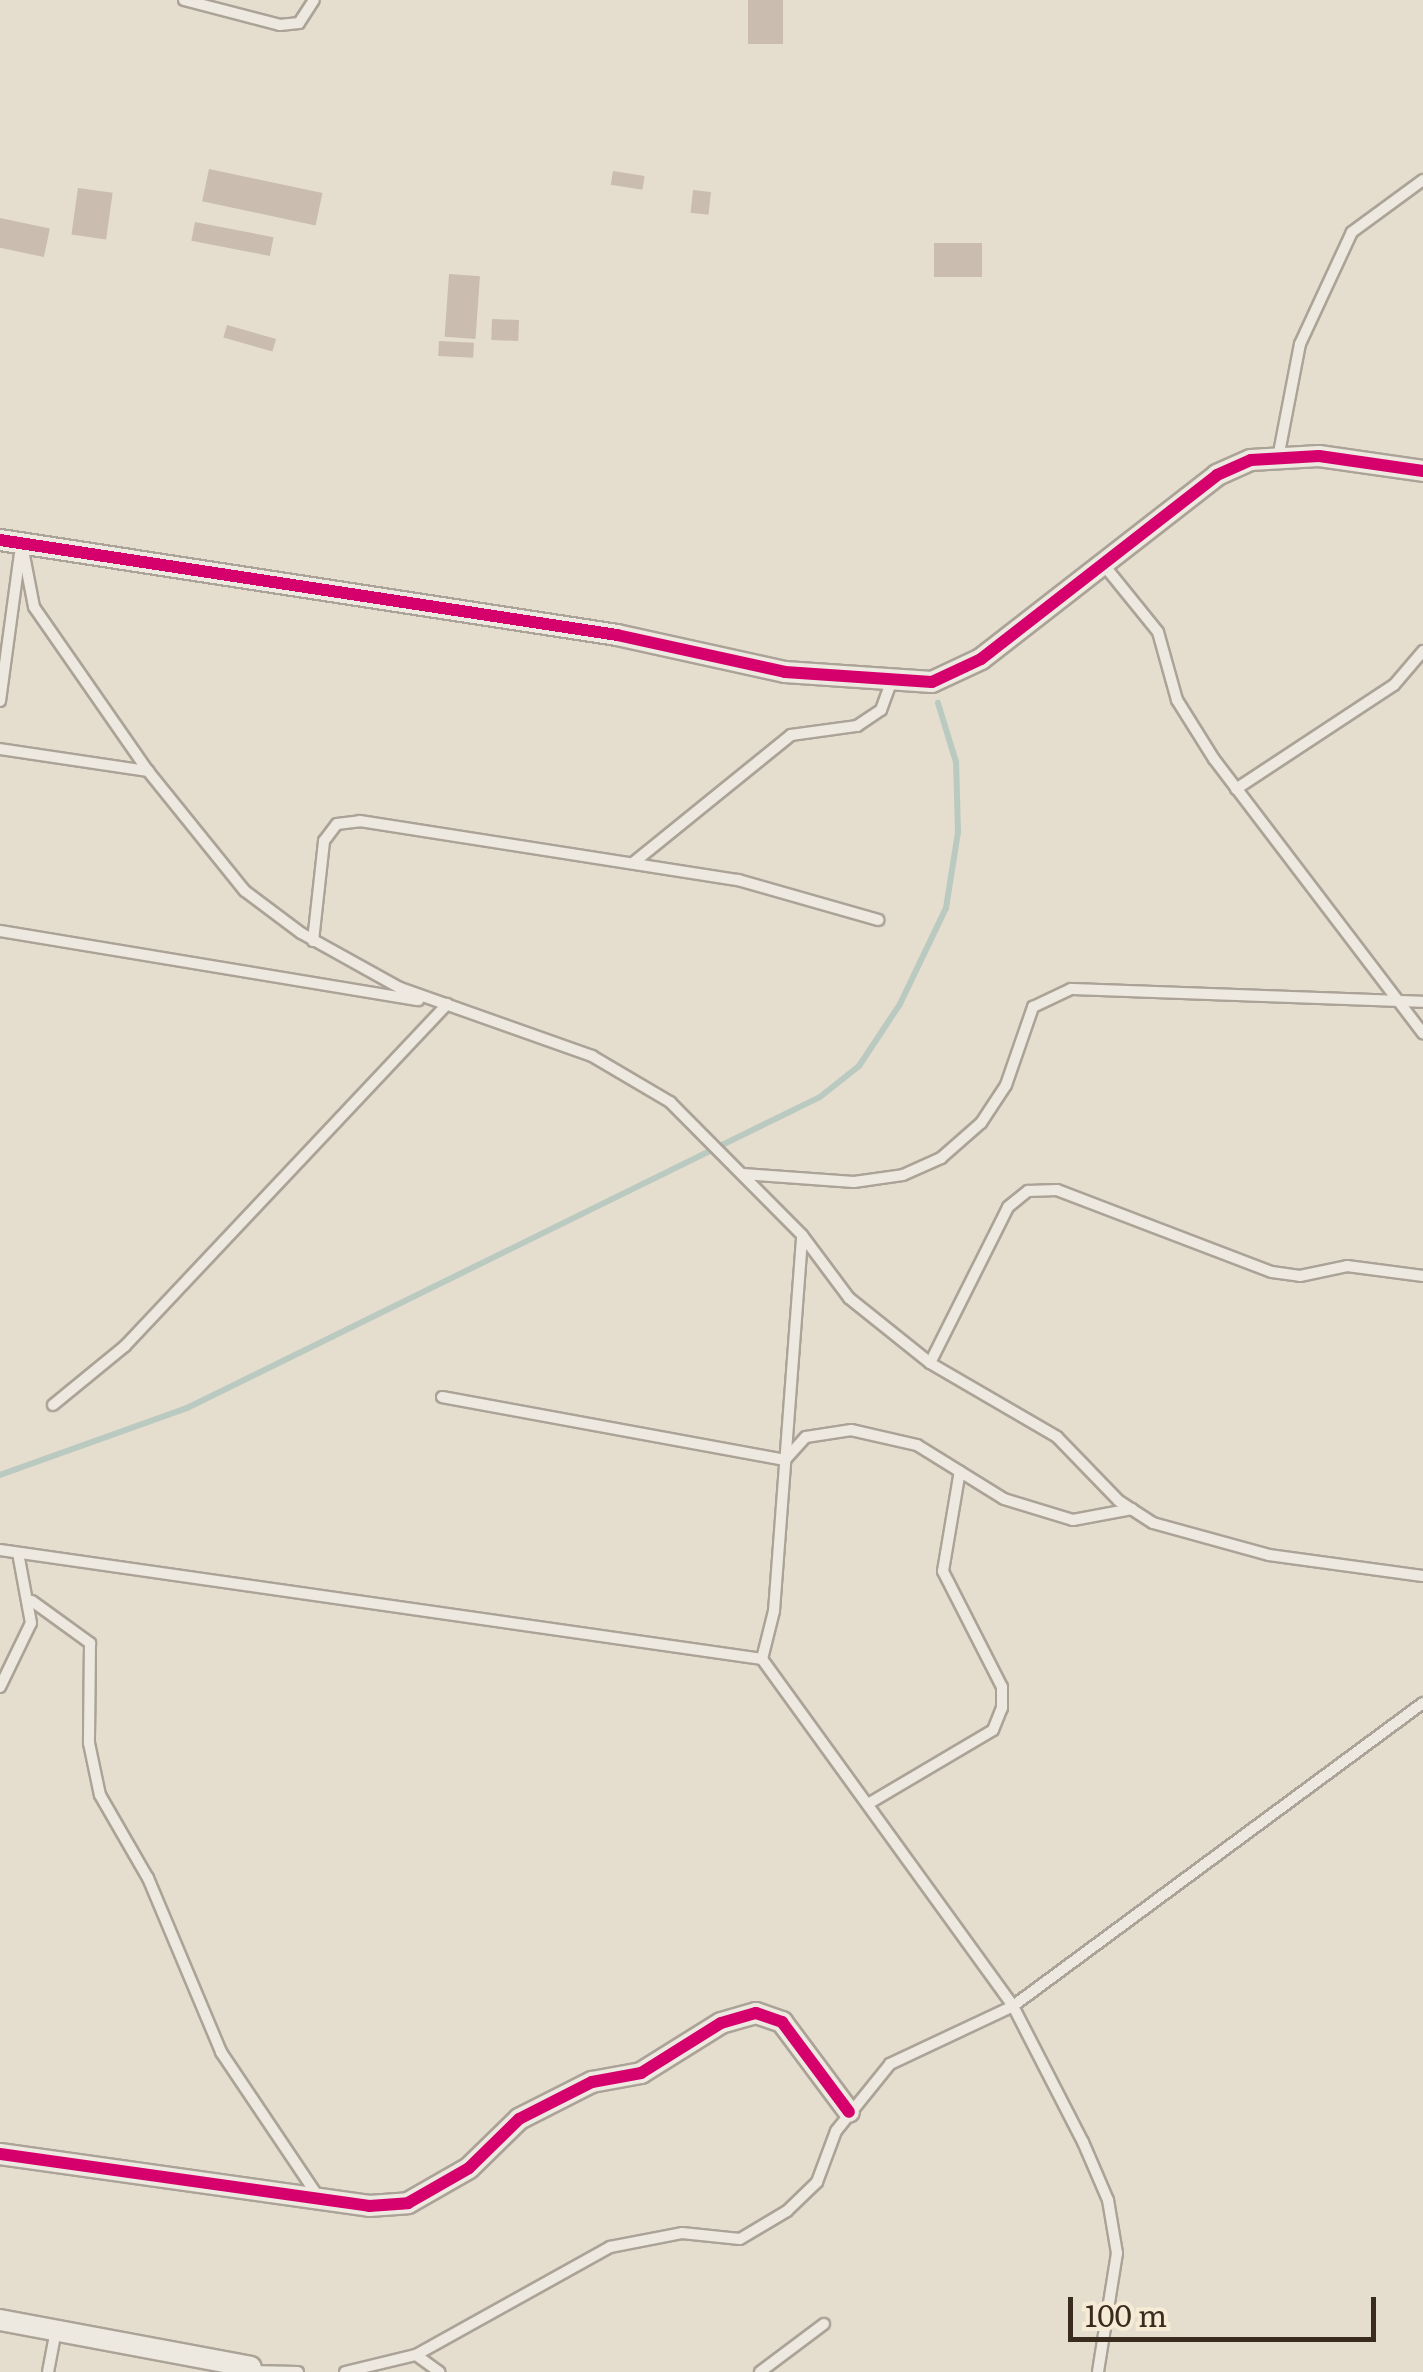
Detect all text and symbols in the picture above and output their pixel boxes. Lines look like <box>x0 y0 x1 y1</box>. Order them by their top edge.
scale bar <box>1073 2277 1380 2339</box>
text: 100 m <box>1085 2292 1167 2336</box>

